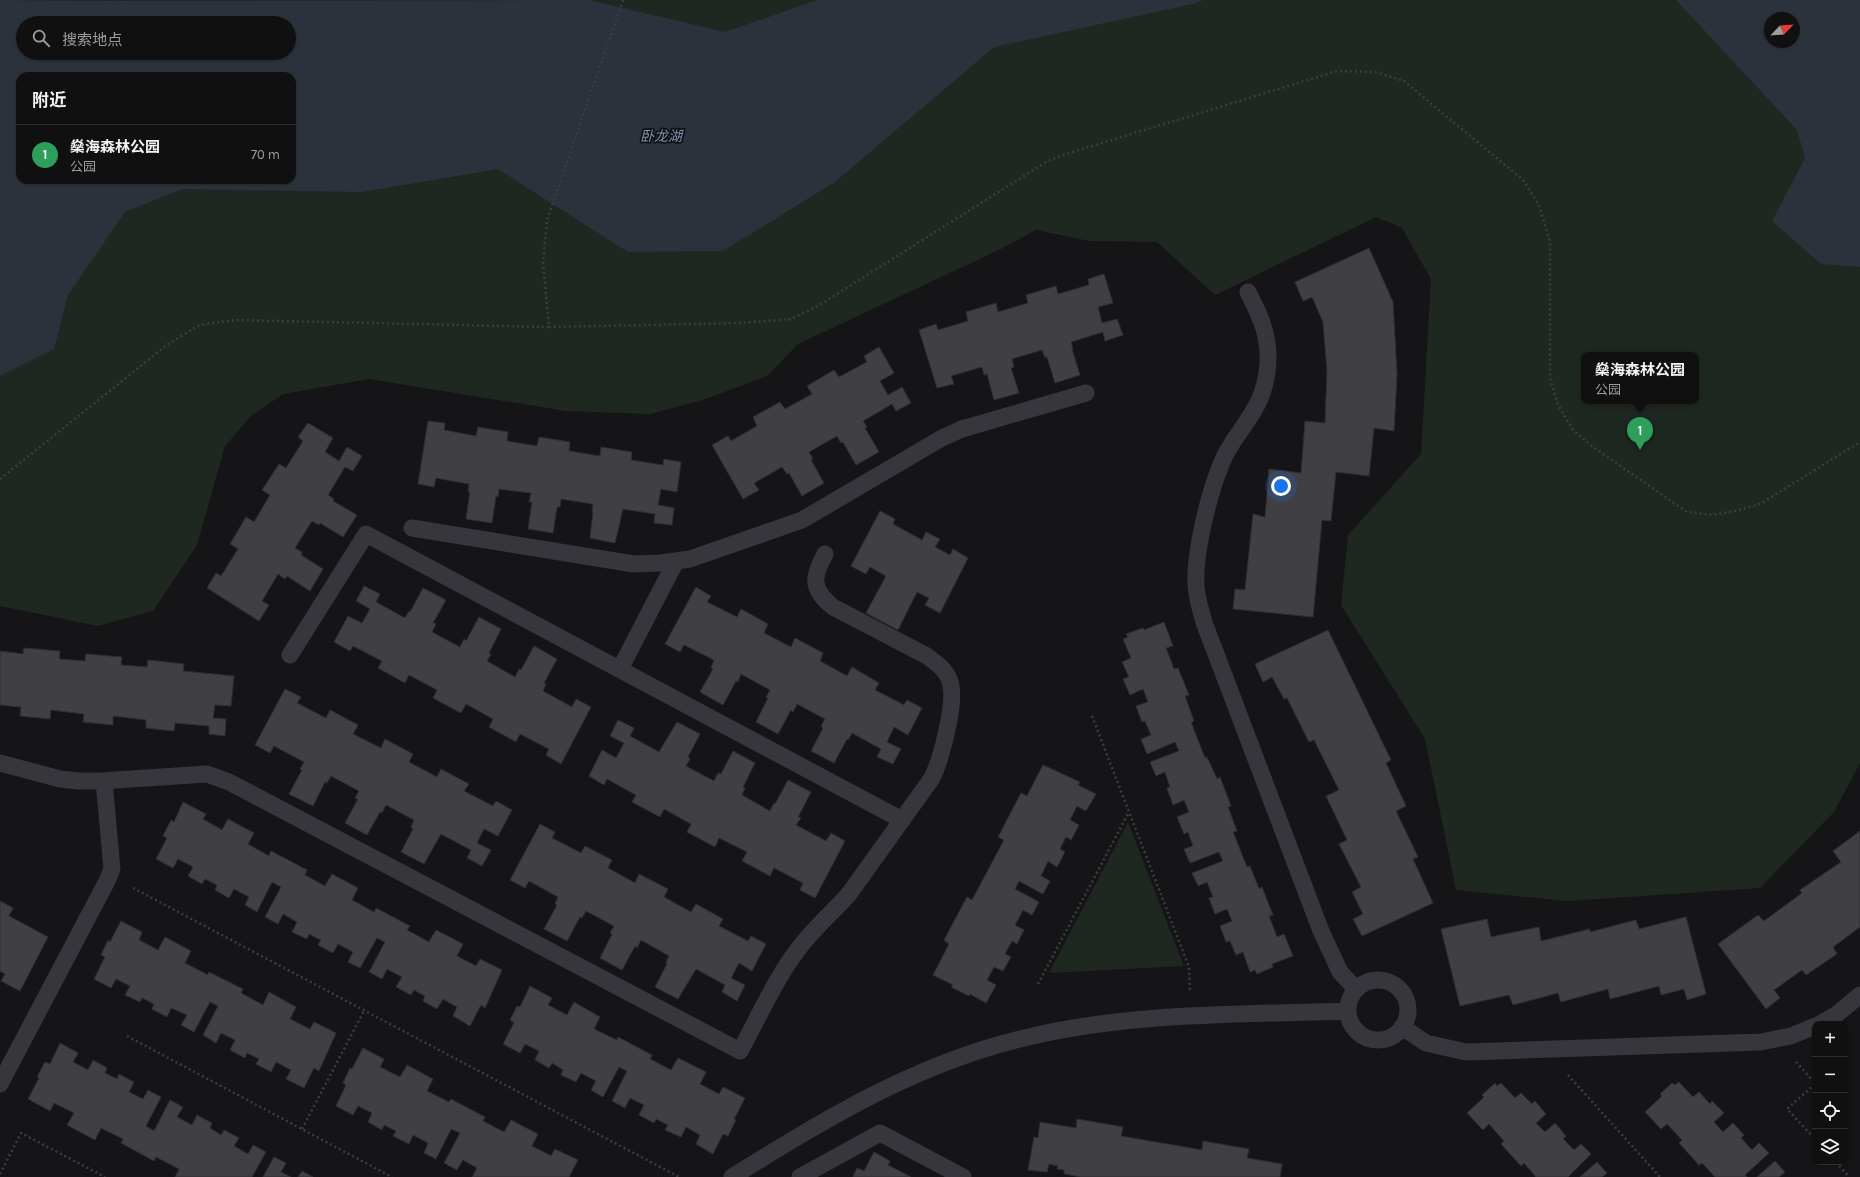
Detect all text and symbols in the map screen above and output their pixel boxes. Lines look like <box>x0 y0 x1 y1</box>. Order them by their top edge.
north arrow <box>1764 12 1800 48</box>
search box <box>16 16 296 60</box>
icon: search <box>30 27 52 49</box>
text: 搜索地点 <box>62 31 122 49</box>
text: 附近 <box>32 90 66 110</box>
water label: 卧龙湖 <box>640 128 684 145</box>
text: 燊海森林公园 <box>70 138 160 156</box>
text: 1 <box>43 147 47 162</box>
text: 70 m <box>251 147 280 162</box>
text: 公园 <box>70 159 96 174</box>
popup <box>1581 352 1699 404</box>
text: 燊海森林公园 <box>1595 361 1685 379</box>
text: 公园 <box>1595 382 1621 397</box>
pin: 1 <box>1627 417 1653 450</box>
your location <box>1271 476 1291 496</box>
map controls <box>1812 1021 1848 1165</box>
button: + <box>1812 1021 1848 1057</box>
button: − <box>1812 1057 1848 1093</box>
button: locate <box>1812 1093 1848 1129</box>
button: layers <box>1812 1129 1848 1165</box>

